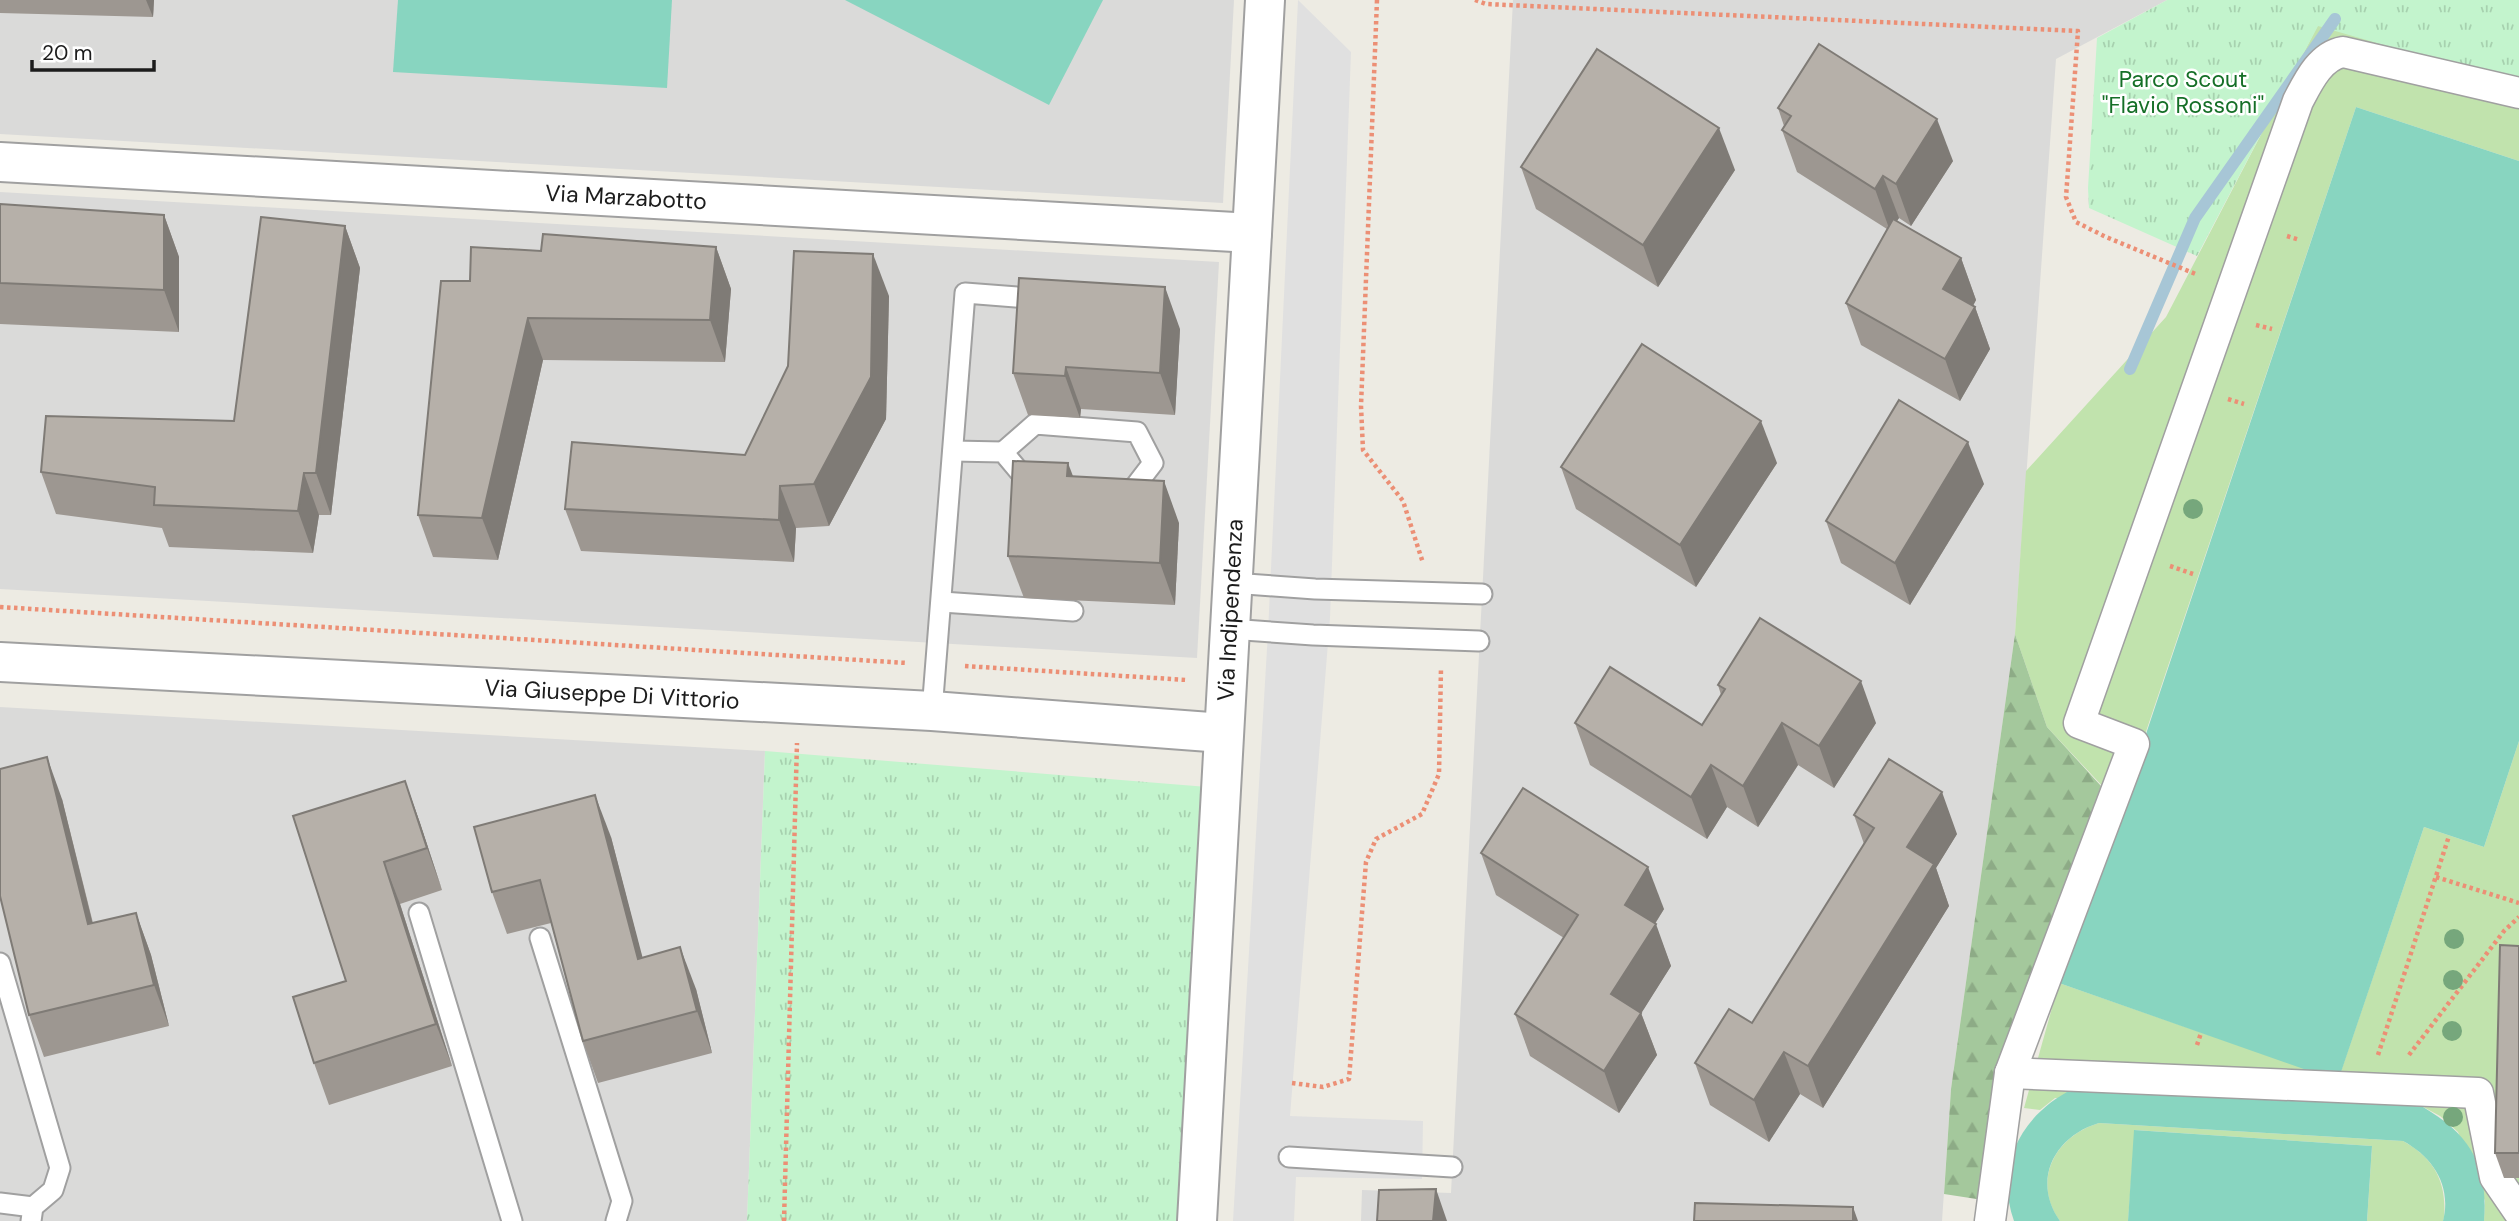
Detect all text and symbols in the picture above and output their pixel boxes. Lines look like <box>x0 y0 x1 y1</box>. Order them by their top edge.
scale bar <box>32 28 154 72</box>
text: 20 m <box>42 39 93 67</box>
park label: Parco Scout "Flavio Rossoni" <box>2102 64 2264 120</box>
street label: Via Marzabotto <box>544 178 708 216</box>
street label: Via Indipendenza <box>1210 518 1250 702</box>
street label: Via Giuseppe Di Vittorio <box>484 672 740 716</box>

